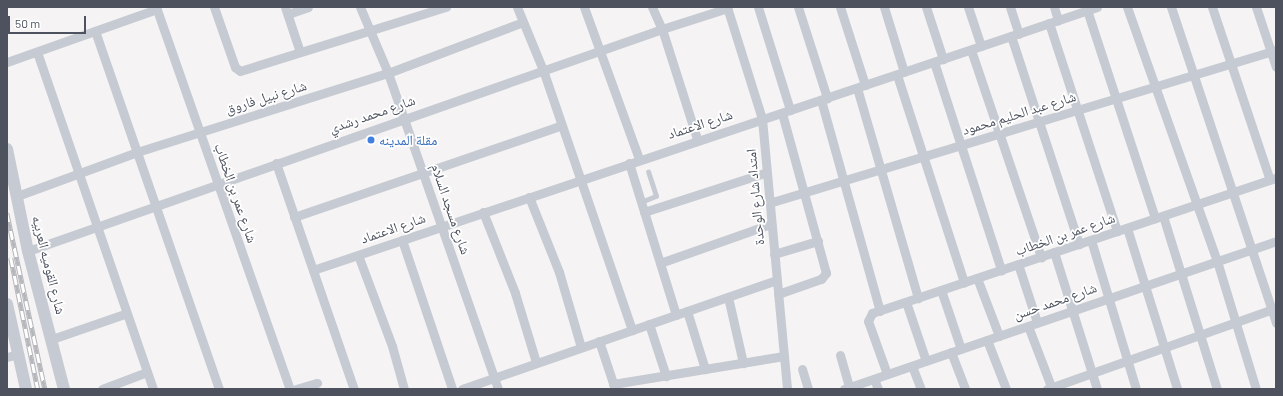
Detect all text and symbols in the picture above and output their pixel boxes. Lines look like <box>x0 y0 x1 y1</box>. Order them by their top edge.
scale bar <box>10 8 88 34</box>
text: 50 m <box>15 16 40 30</box>
street label: شارع نبيل فاروق <box>223 77 309 117</box>
street label: شارع عبد الحليم محمود <box>960 88 1078 138</box>
street label: شارع محمد رشدي <box>327 91 417 137</box>
street label: شارع الاعتماد <box>665 106 735 142</box>
place label: مقلة المدينه <box>379 132 437 148</box>
marker: مقلة المدينه <box>366 135 376 145</box>
street label: شارع عمر بن الخطاب <box>211 141 261 245</box>
street label: امتداد شارع الوحدة <box>742 148 768 246</box>
street label: شارع مسجد السلام <box>428 161 474 257</box>
street label: شارع الاعتماد <box>358 209 428 247</box>
street label: شارع عمر بن الخطاب <box>1013 209 1117 259</box>
street label: شارع القوميه العربيه <box>29 214 69 316</box>
street label: شارع محمد حسن <box>1011 279 1099 323</box>

